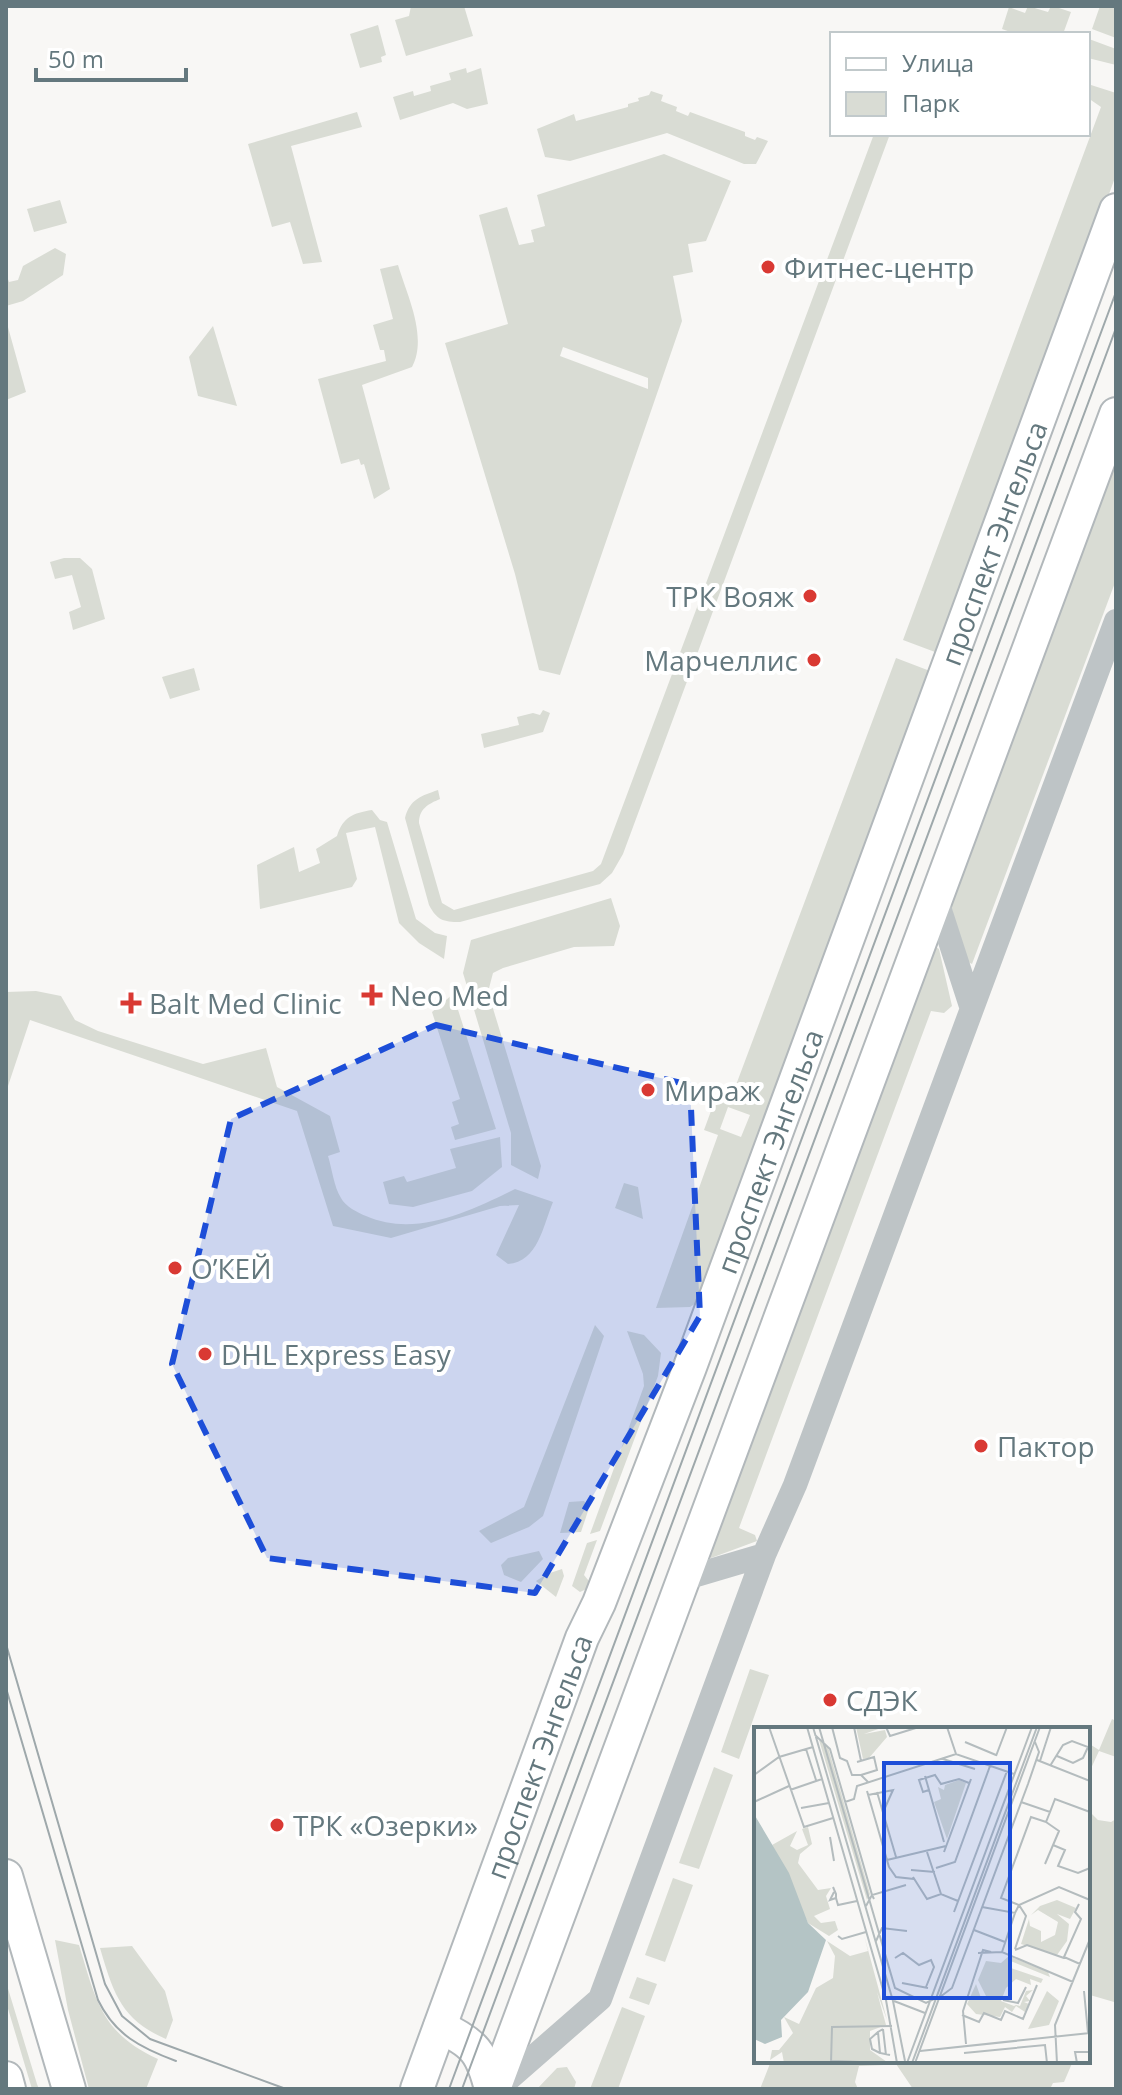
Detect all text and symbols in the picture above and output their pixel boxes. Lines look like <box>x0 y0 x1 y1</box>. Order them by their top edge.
scale bar <box>36 32 186 82</box>
legend <box>830 32 1090 136</box>
text: 50 m <box>48 42 104 75</box>
text: Улица <box>902 46 974 79</box>
text: Парк <box>902 86 960 119</box>
place label: Фитнес-центр <box>784 248 974 286</box>
marker: Фитнес-центр <box>759 258 777 276</box>
street label: проспект Энгельса <box>931 416 1056 671</box>
place label: ТРК Вояж <box>666 577 794 615</box>
marker: ТРК Вояж <box>801 587 819 605</box>
place label: Марчеллис <box>644 641 798 679</box>
marker: Марчеллис <box>805 651 823 669</box>
place label: Neo Med <box>390 976 509 1014</box>
place label: Balt Med Clinic <box>149 984 342 1022</box>
marker: Neo Med <box>361 984 383 1006</box>
marker: Balt Med Clinic <box>120 992 142 1014</box>
street label: проспект Энгельса <box>707 1024 832 1279</box>
place label: Мираж <box>664 1071 761 1109</box>
marker: Мираж <box>639 1081 657 1099</box>
place label: О’КЕЙ <box>191 1249 271 1287</box>
marker: О’КЕЙ <box>166 1259 184 1277</box>
place label: DHL Express Easy <box>221 1335 452 1373</box>
marker: DHL Express Easy <box>196 1345 214 1363</box>
place label: Пактор <box>997 1427 1095 1465</box>
marker: Пактор <box>972 1437 990 1455</box>
street label: проспект Энгельса <box>477 1629 601 1884</box>
place label: СДЭК <box>846 1681 918 1719</box>
marker: СДЭК <box>821 1691 839 1709</box>
inset map <box>754 1727 1090 2063</box>
place label: ТРК «Озерки» <box>293 1806 478 1844</box>
marker: ТРК «Озерки» <box>268 1816 286 1834</box>

